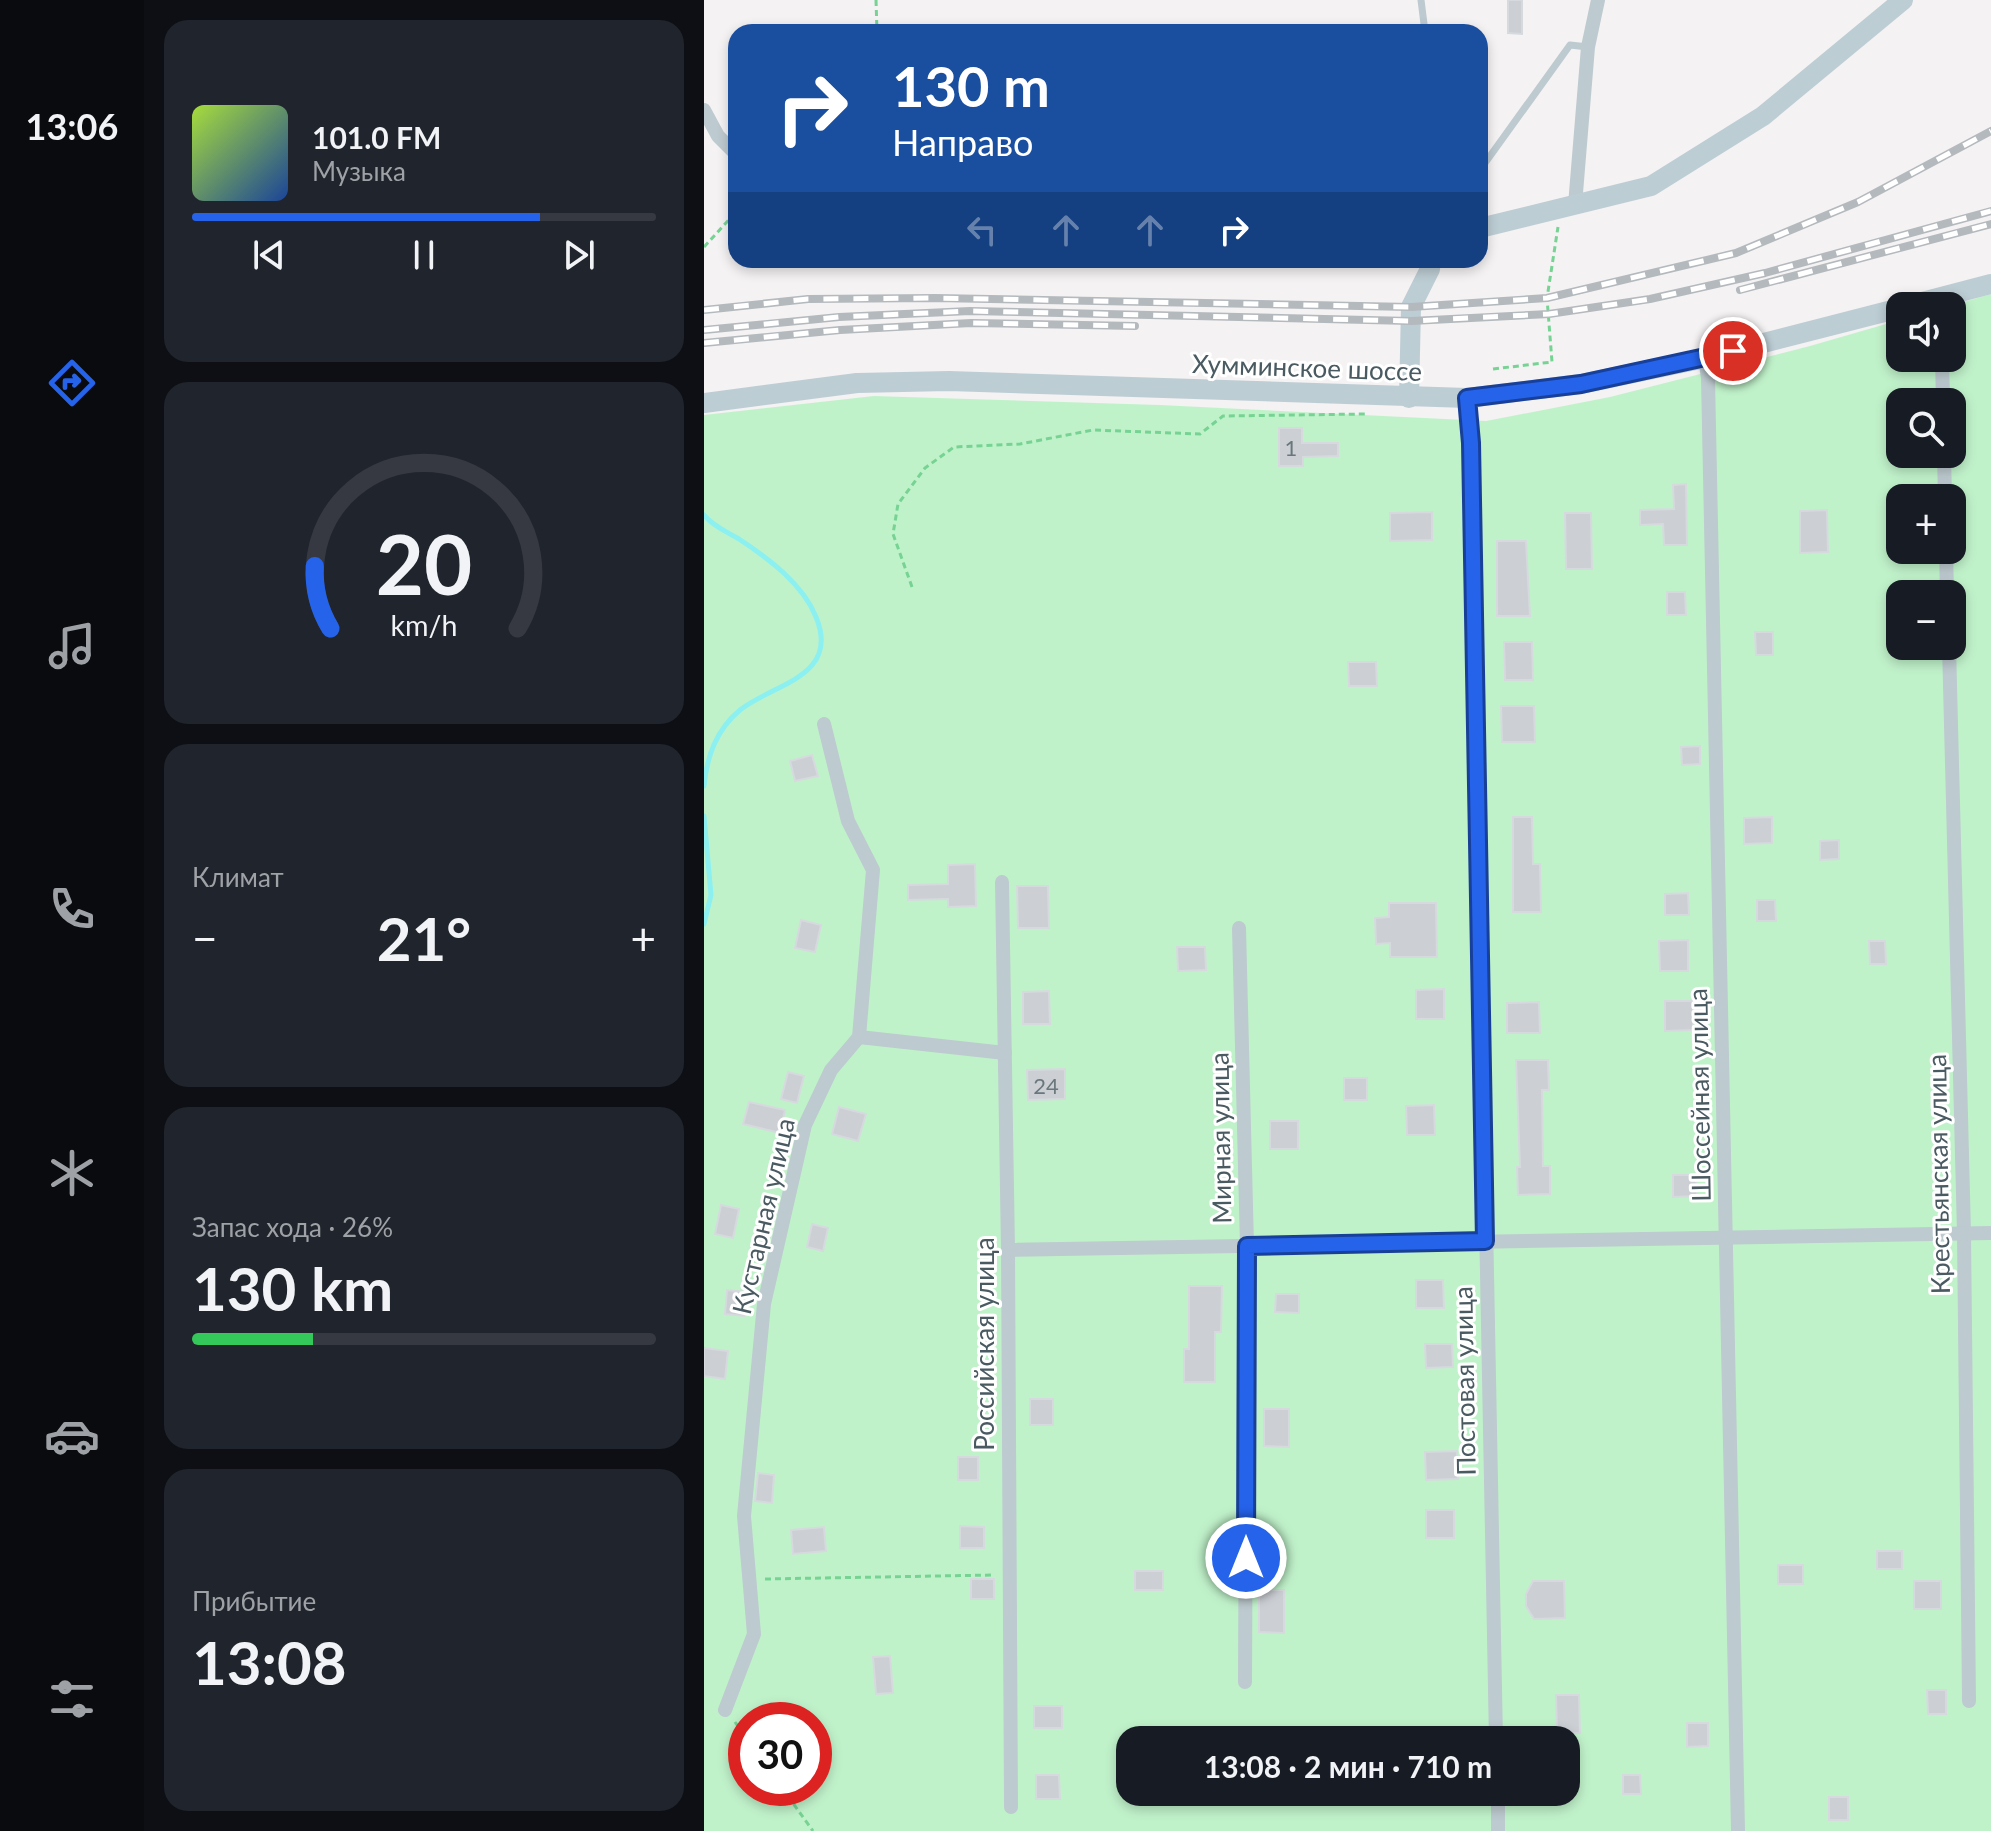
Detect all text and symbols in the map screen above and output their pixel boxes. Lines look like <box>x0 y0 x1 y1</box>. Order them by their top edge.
text: 130 m <box>892 52 1050 119</box>
icon: right <box>760 56 864 160</box>
text: 13:06 <box>26 104 118 148</box>
text: 101.0 FM <box>312 119 441 155</box>
text: Направо <box>892 120 1033 164</box>
text: Музыка <box>312 155 406 187</box>
icon: left <box>960 208 1004 252</box>
icon: ahead <box>1044 208 1088 252</box>
icon: ahead <box>1128 208 1172 252</box>
icon: right <box>1212 208 1256 252</box>
icon: previous <box>247 233 291 277</box>
icon: pause <box>402 233 446 277</box>
icon: next <box>557 233 601 277</box>
map controls <box>1886 292 1966 660</box>
button: sound <box>1886 292 1966 372</box>
pin <box>1699 317 1767 385</box>
icon: arrive <box>1711 329 1755 373</box>
street label: Хумминское шоссе <box>1191 347 1423 387</box>
icon: directions <box>44 355 100 411</box>
button: search <box>1886 388 1966 468</box>
house number: 1 <box>1285 434 1297 461</box>
button: + <box>1886 484 1966 564</box>
text: 20 <box>376 513 472 613</box>
button: − <box>1886 580 1966 660</box>
text: km/h <box>391 608 457 642</box>
icon: music <box>44 618 100 674</box>
text: Климат <box>192 861 284 893</box>
icon: phone <box>44 881 100 937</box>
text: 21° <box>377 902 471 974</box>
text: − <box>192 912 218 964</box>
text: + <box>630 912 656 964</box>
street label: Шоссейная улица <box>1681 988 1717 1202</box>
street label: Мирная улица <box>1203 1052 1237 1224</box>
street label: Крестьянская улица <box>1920 1054 1956 1294</box>
house number: 24 <box>1033 1072 1059 1099</box>
street label: Кустарная улица <box>725 1115 801 1317</box>
icon: climate <box>44 1145 100 1201</box>
text: Запас хода · 26% <box>192 1211 393 1243</box>
street label: Российская улица <box>968 1237 1000 1451</box>
text: 130 km <box>192 1252 393 1324</box>
street label: Постовая улица <box>1446 1286 1482 1476</box>
icon: car <box>44 1408 100 1464</box>
position arrow <box>1204 1516 1288 1600</box>
text: Прибытие <box>192 1585 316 1617</box>
text: 13:08 <box>192 1626 347 1698</box>
icon: filters <box>44 1671 100 1727</box>
speed limit sign: 30 <box>728 1702 832 1806</box>
text: 13:08 · 2 мин · 710 m <box>1204 1748 1492 1784</box>

